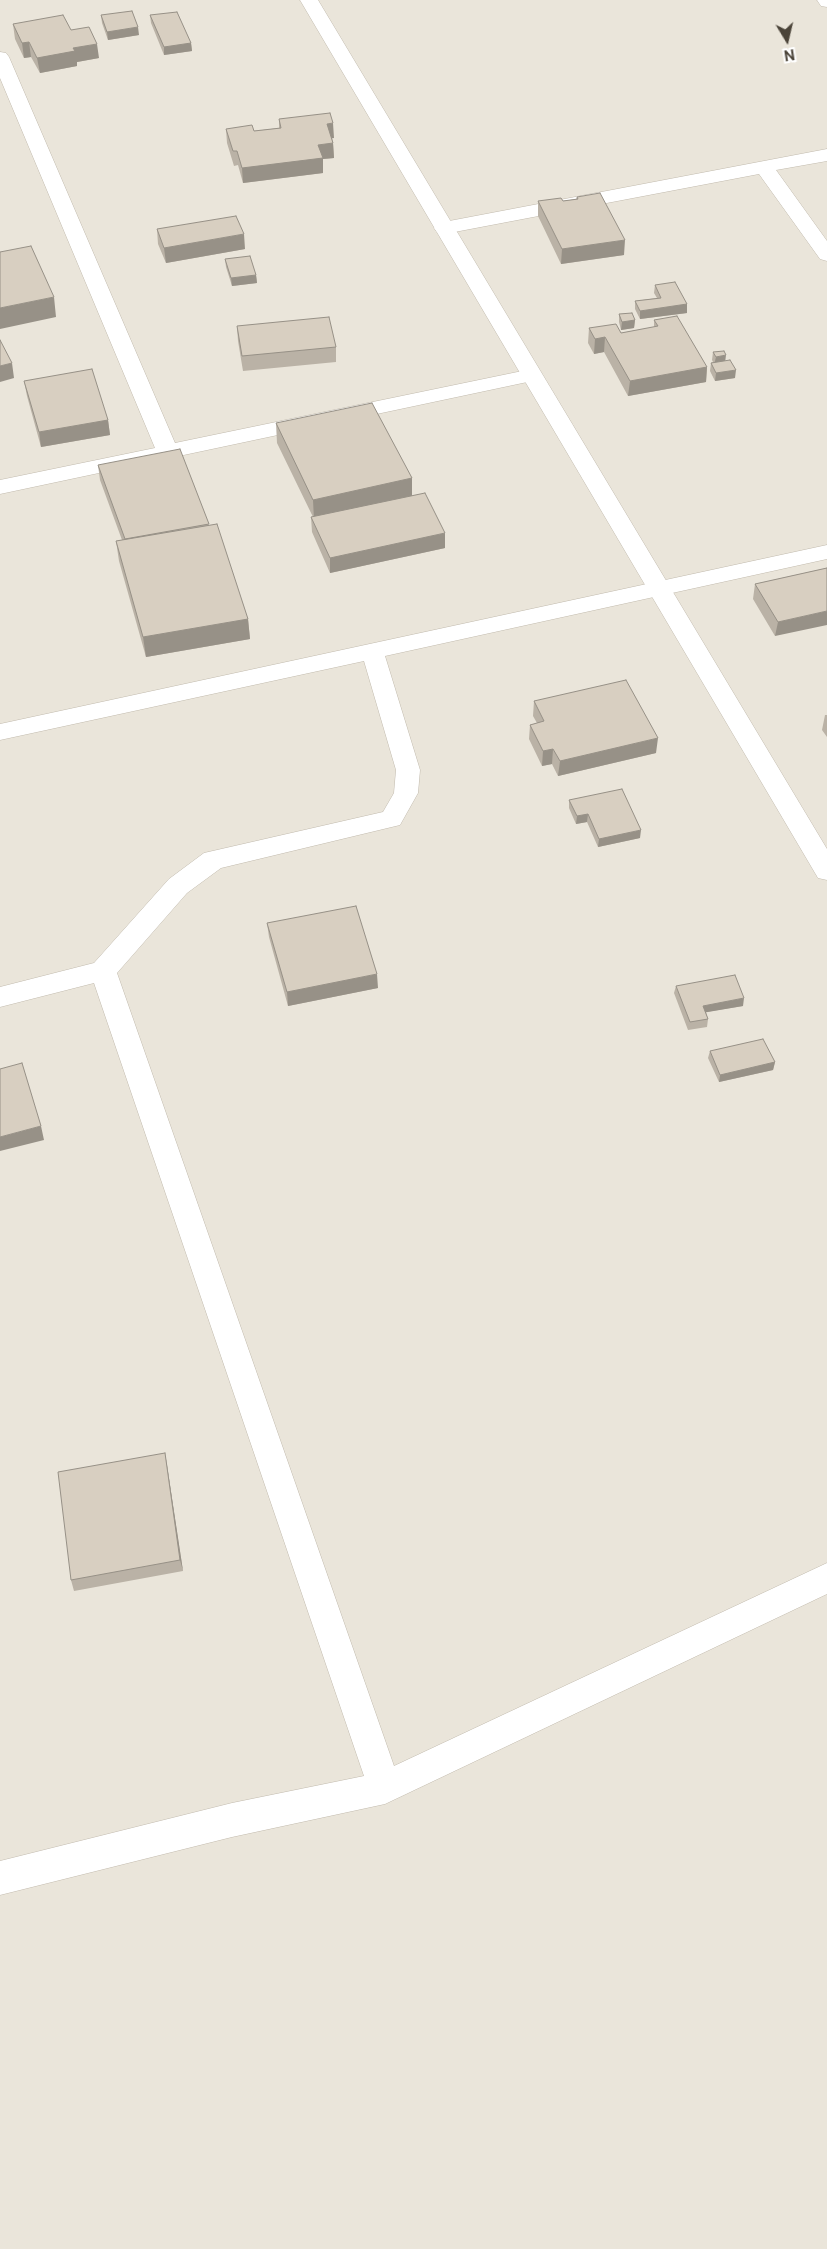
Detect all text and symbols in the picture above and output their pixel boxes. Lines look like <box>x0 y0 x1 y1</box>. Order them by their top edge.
north arrow <box>762 15 812 65</box>
text: N <box>783 46 796 64</box>

